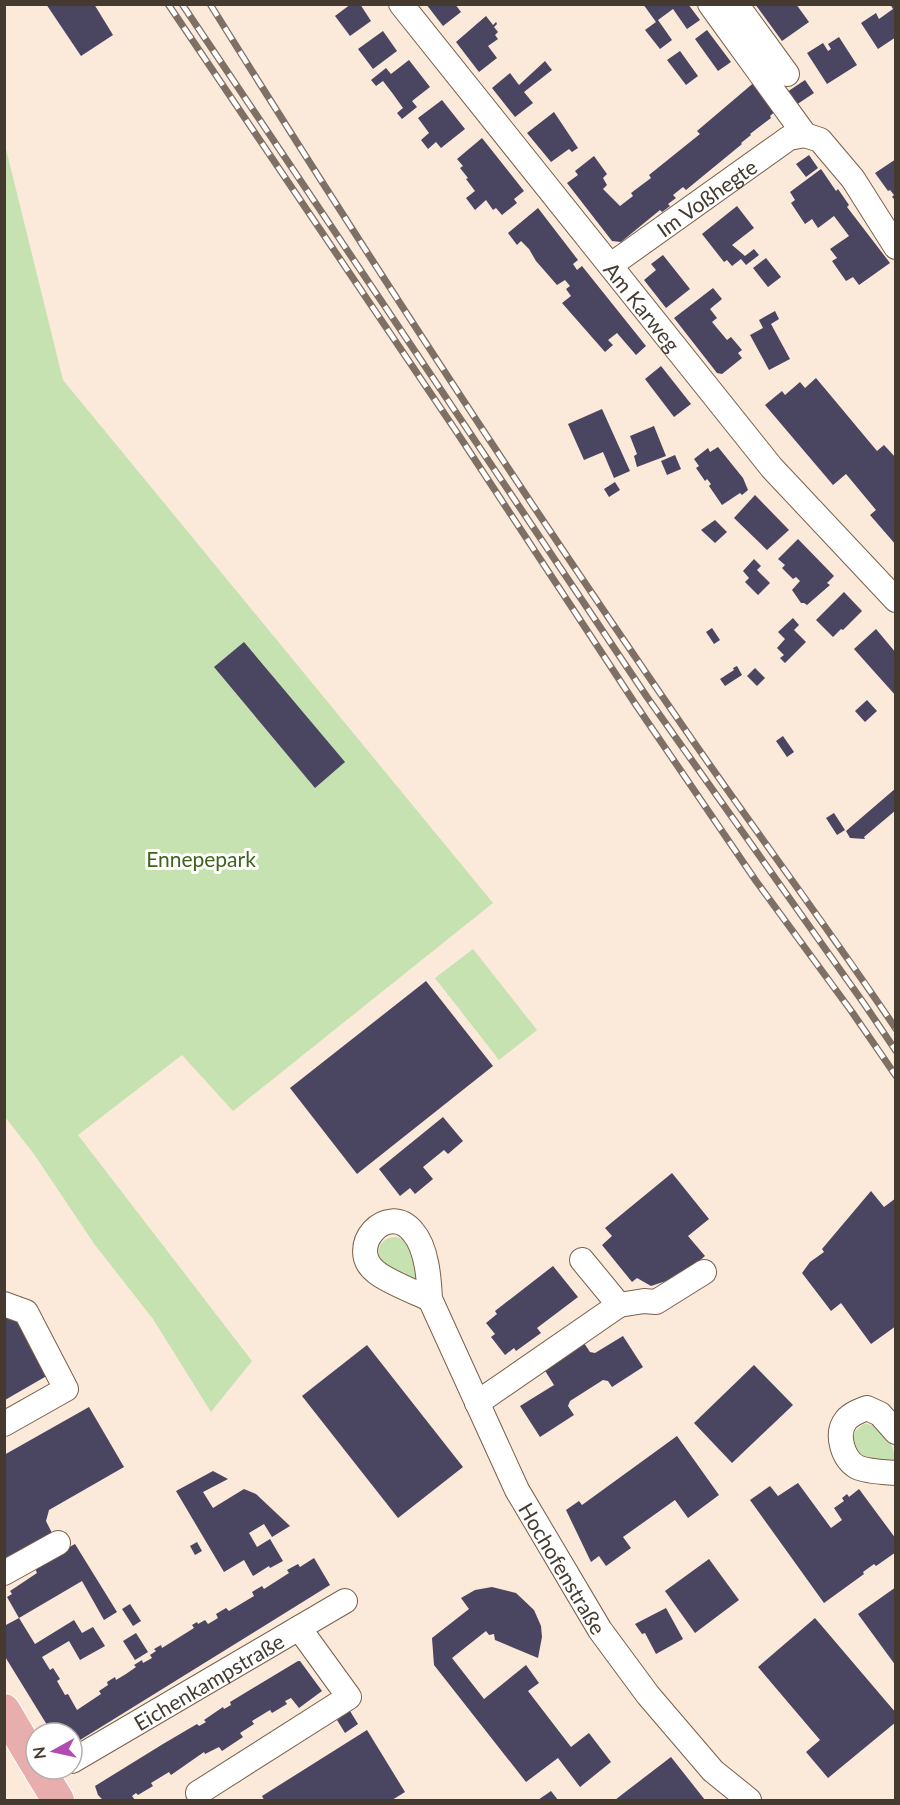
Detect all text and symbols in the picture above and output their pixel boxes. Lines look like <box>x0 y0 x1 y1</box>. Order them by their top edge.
street label: Im Voßhegte <box>651 153 761 241</box>
street label: Am Karweg <box>599 257 686 356</box>
park label: Ennepepark <box>146 846 256 871</box>
street label: Hochofenstraße <box>515 1498 612 1638</box>
street label: Eichenkampstraße <box>129 1627 288 1735</box>
north arrow <box>24 1721 84 1781</box>
text: N <box>28 1746 49 1761</box>

